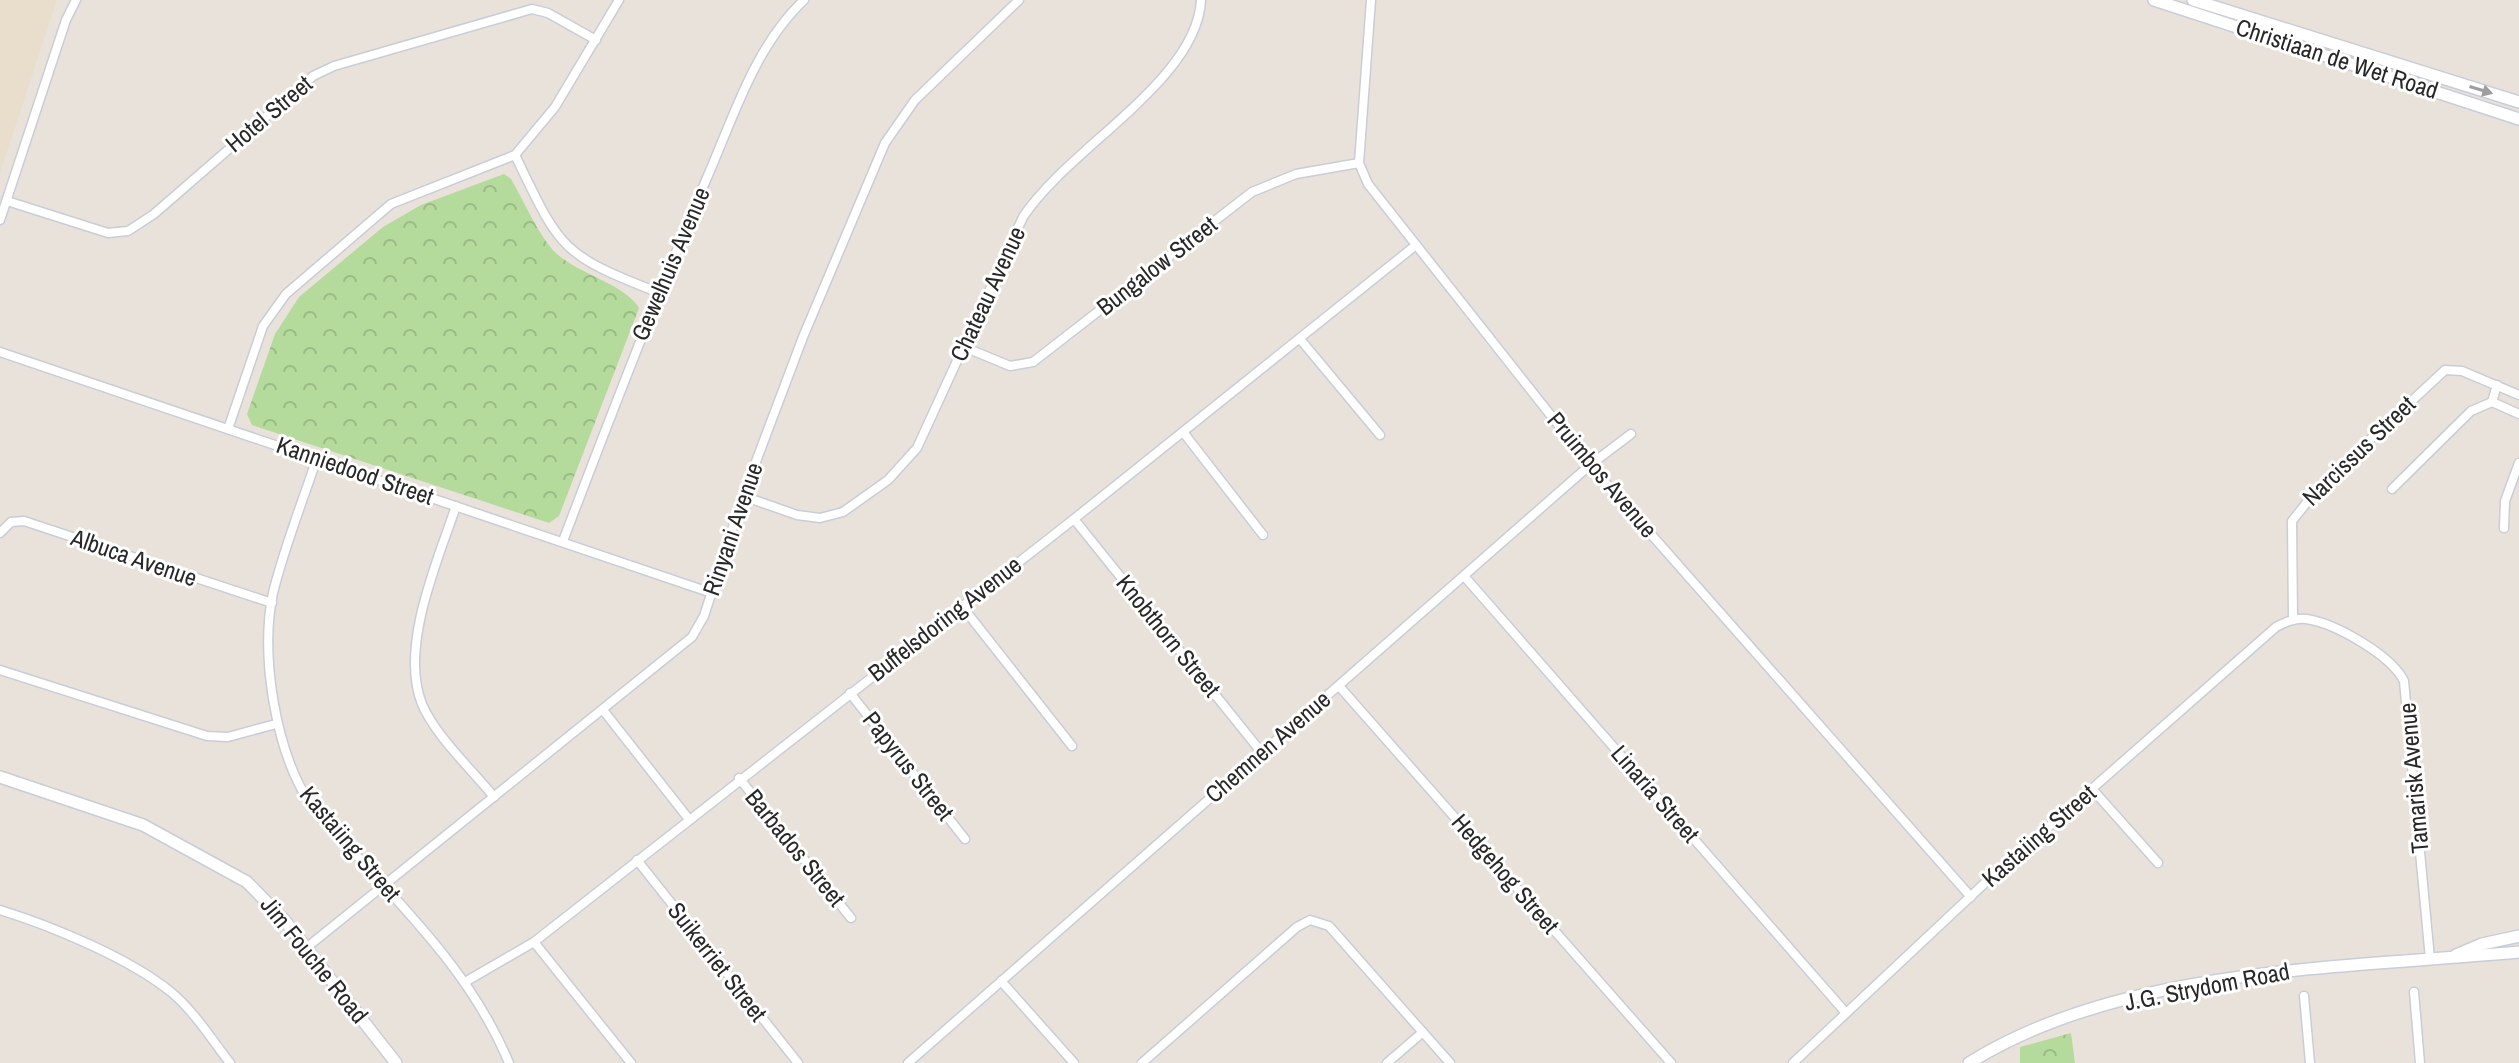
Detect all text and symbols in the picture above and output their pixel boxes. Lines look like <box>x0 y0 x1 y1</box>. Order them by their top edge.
street label: Christiaan de Wet Road <box>2232 10 2442 106</box>
street label: Hotel Street <box>218 67 319 159</box>
one-way arrow <box>2469 84 2493 97</box>
street label: Gewelhuis Avenue <box>623 182 717 345</box>
street label: Bungalow Street <box>1090 208 1224 322</box>
street label: Chateau Avenue <box>942 221 1032 366</box>
street label: Narcissus Street <box>2295 388 2422 512</box>
street label: Pruimbos Avenue <box>1541 405 1665 544</box>
street label: Kanniedood Street <box>273 428 439 512</box>
street label: Rinyani Avenue <box>694 458 770 599</box>
street label: Albuca Avenue <box>66 520 201 594</box>
street label: Buffelsdoring Avenue <box>861 548 1028 688</box>
street label: Knobthorn Street <box>1110 567 1228 704</box>
street label: Chemnen Avenue <box>1198 683 1337 810</box>
street label: Tamarisk Avenue <box>2390 701 2436 855</box>
street label: Papyrus Street <box>856 704 962 827</box>
street label: Linaria Street <box>1605 738 1707 849</box>
street label: Kastaiing Street <box>1975 777 2102 894</box>
street label: Kastaiing Street <box>293 779 409 908</box>
street label: Barbados Street <box>739 782 853 913</box>
street label: Hedgehog Street <box>1445 807 1567 940</box>
street label: Jim Fouche Road <box>254 889 376 1029</box>
street label: Suikerriet Street <box>661 895 775 1028</box>
street label: J.G. Strydom Road <box>2122 954 2292 1018</box>

